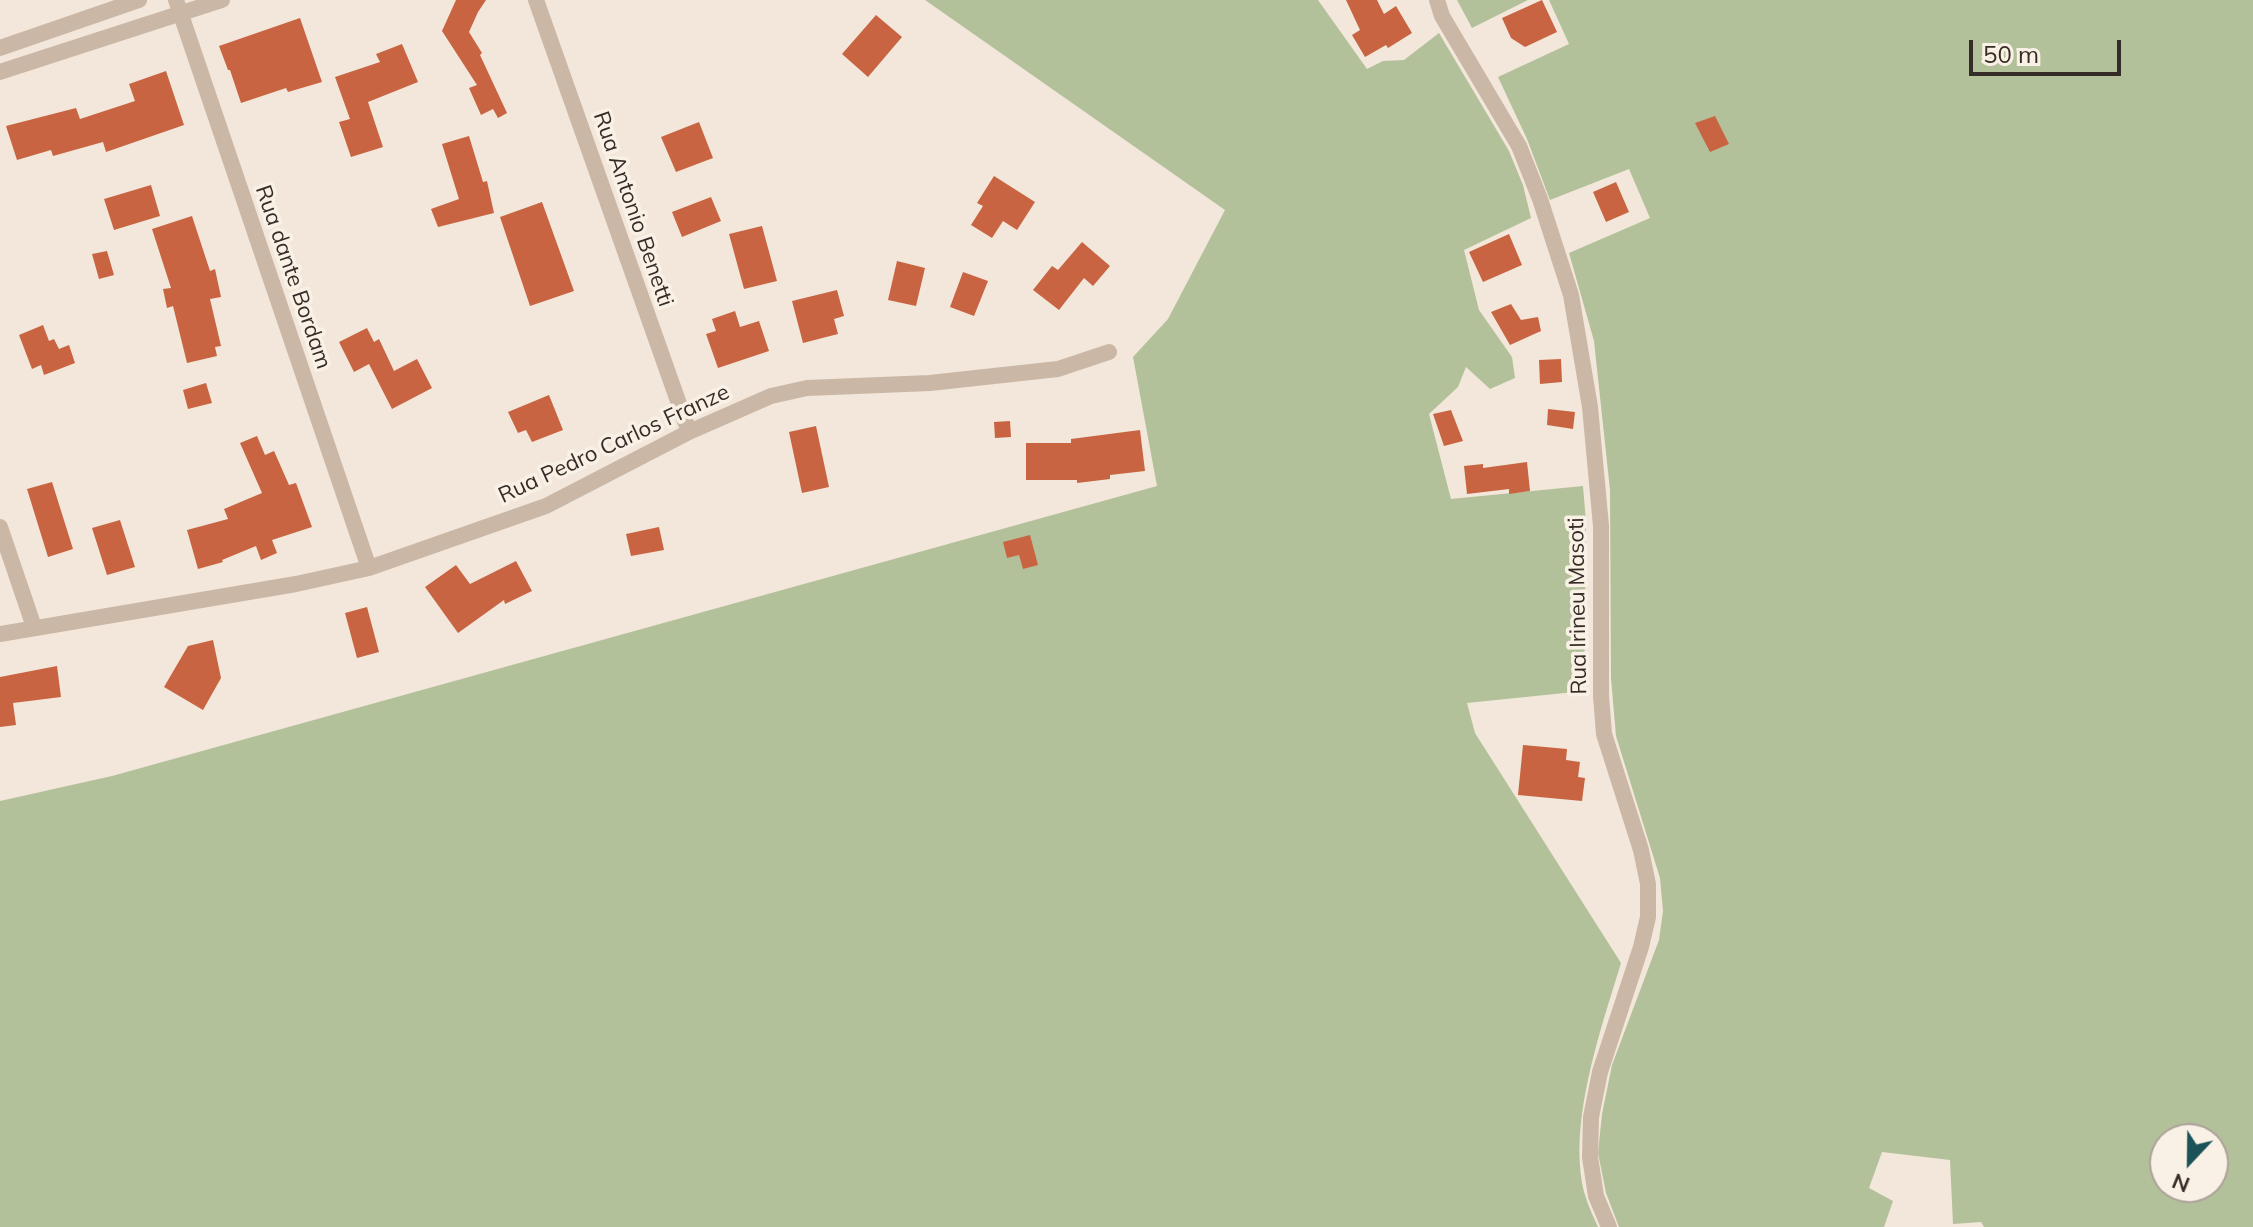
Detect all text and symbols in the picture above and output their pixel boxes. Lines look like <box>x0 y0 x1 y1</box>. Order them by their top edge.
scale bar <box>1973 24 2125 74</box>
text: 50 m <box>1983 39 2039 69</box>
street label: Rua Antonio Benetti <box>587 108 679 310</box>
street label: Rua dante Bordam <box>249 182 337 372</box>
street label: Rua Pedro Carlos Franze <box>494 379 734 509</box>
street label: Rua Irineu Masoti <box>1563 517 1593 695</box>
north arrow <box>2149 1123 2229 1203</box>
text: N <box>2168 1167 2194 1199</box>

